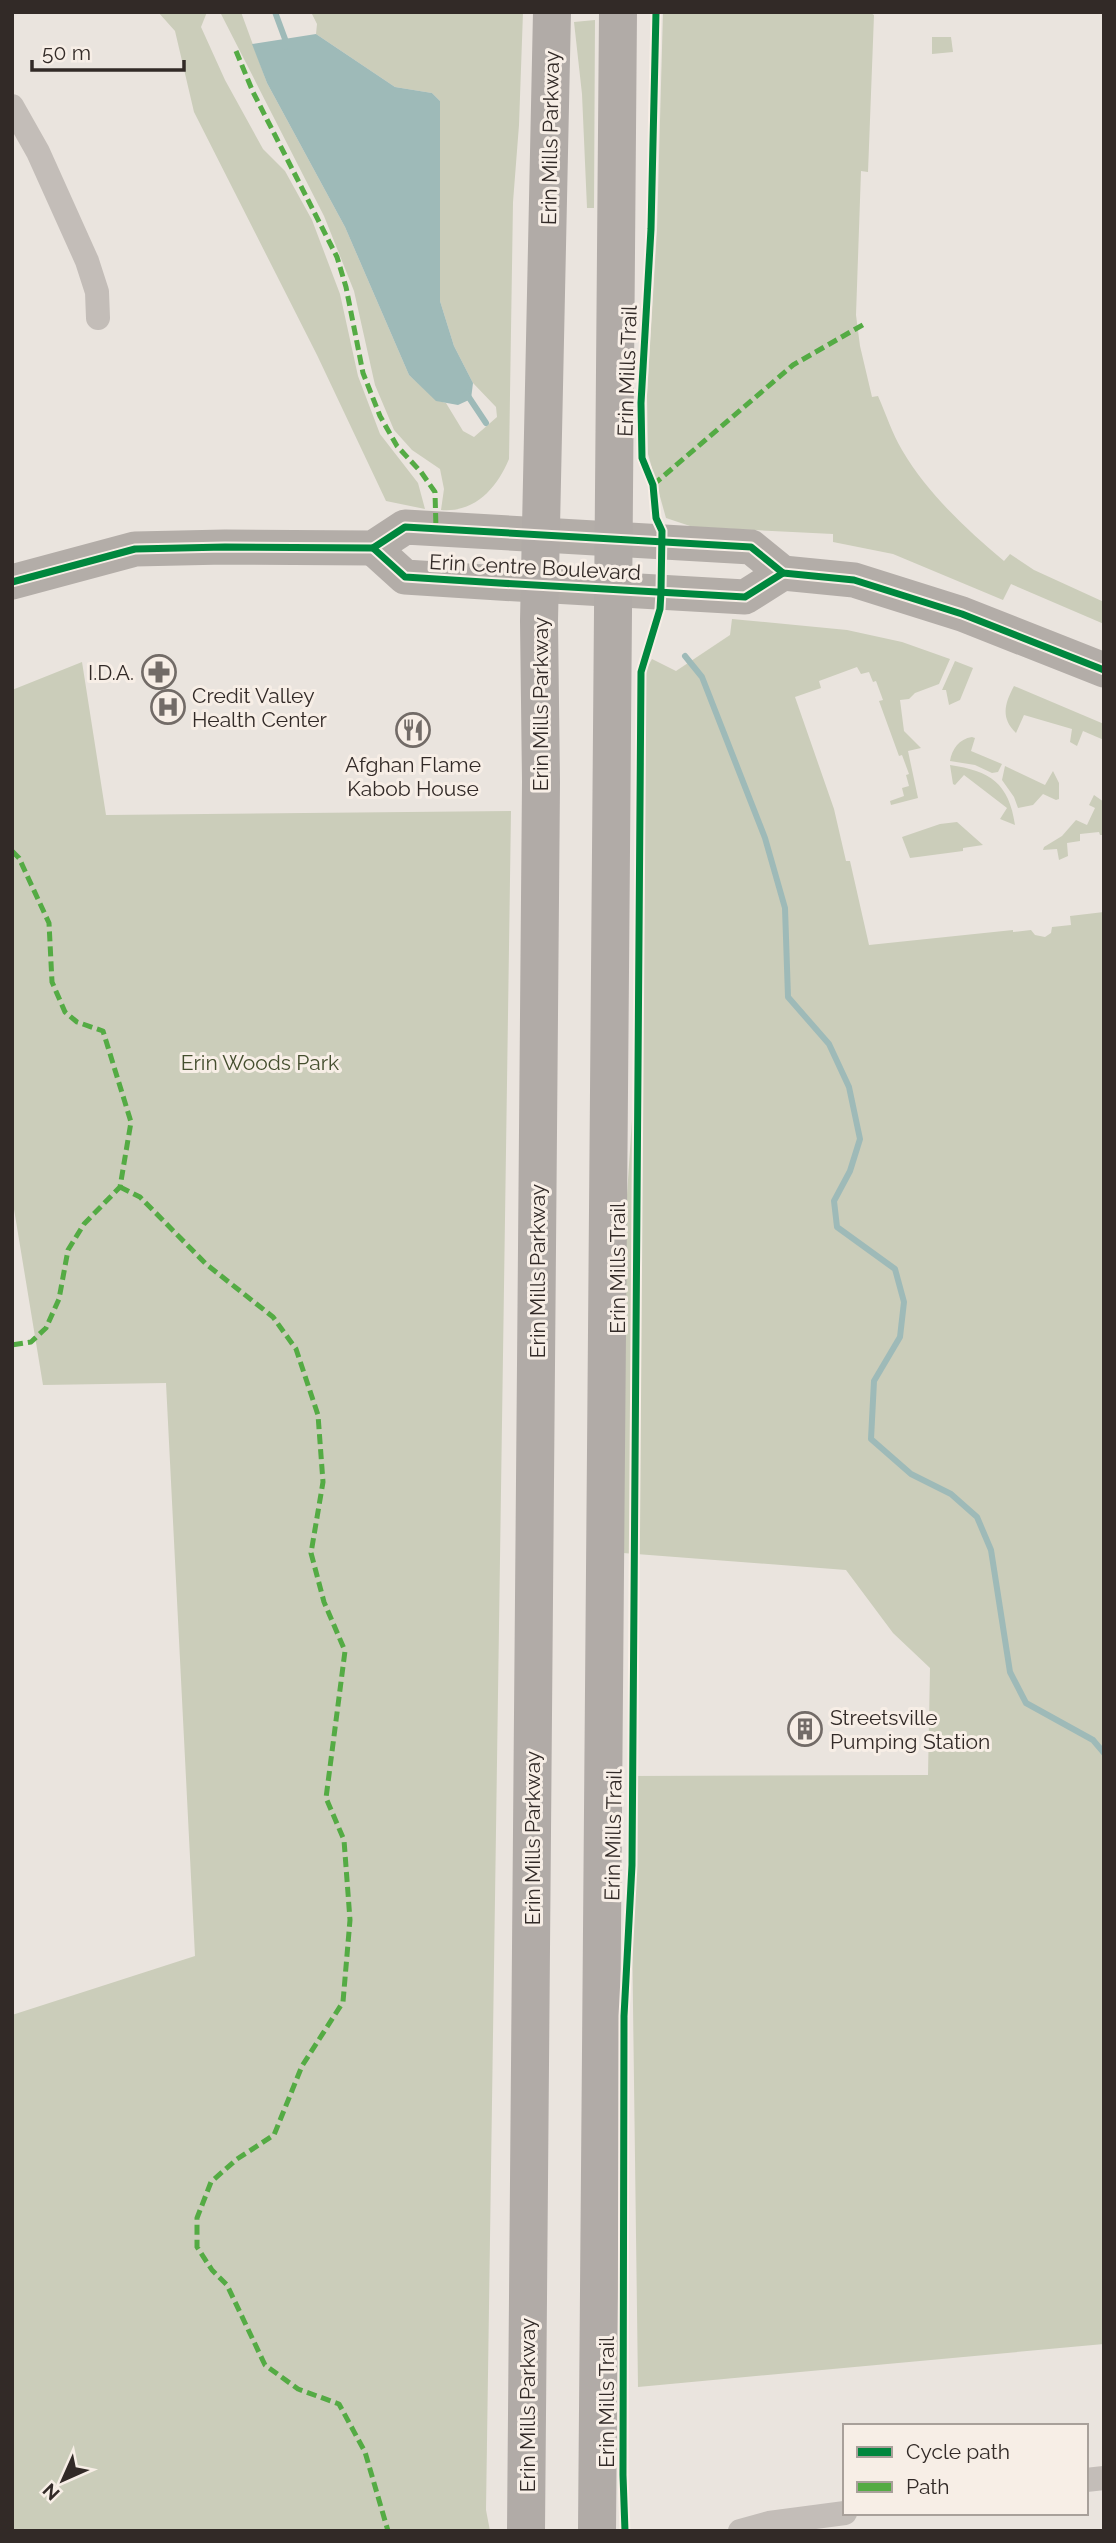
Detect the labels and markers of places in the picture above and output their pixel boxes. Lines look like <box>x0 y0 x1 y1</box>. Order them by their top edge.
pharmacy icon: I.D.A. <box>140 653 178 691</box>
place label: I.D.A. <box>88 660 134 685</box>
place label: Credit Valley Health Center <box>192 683 327 732</box>
hospital icon: Credit Valley Health Center <box>149 688 187 726</box>
restaurant icon: Afghan Flame Kabob House <box>394 711 432 749</box>
place label: Afghan Flame Kabob House <box>345 752 481 801</box>
place label: Streetsville Pumping Station <box>830 1705 990 1754</box>
building icon: Streetsville Pumping Station <box>786 1710 824 1748</box>

